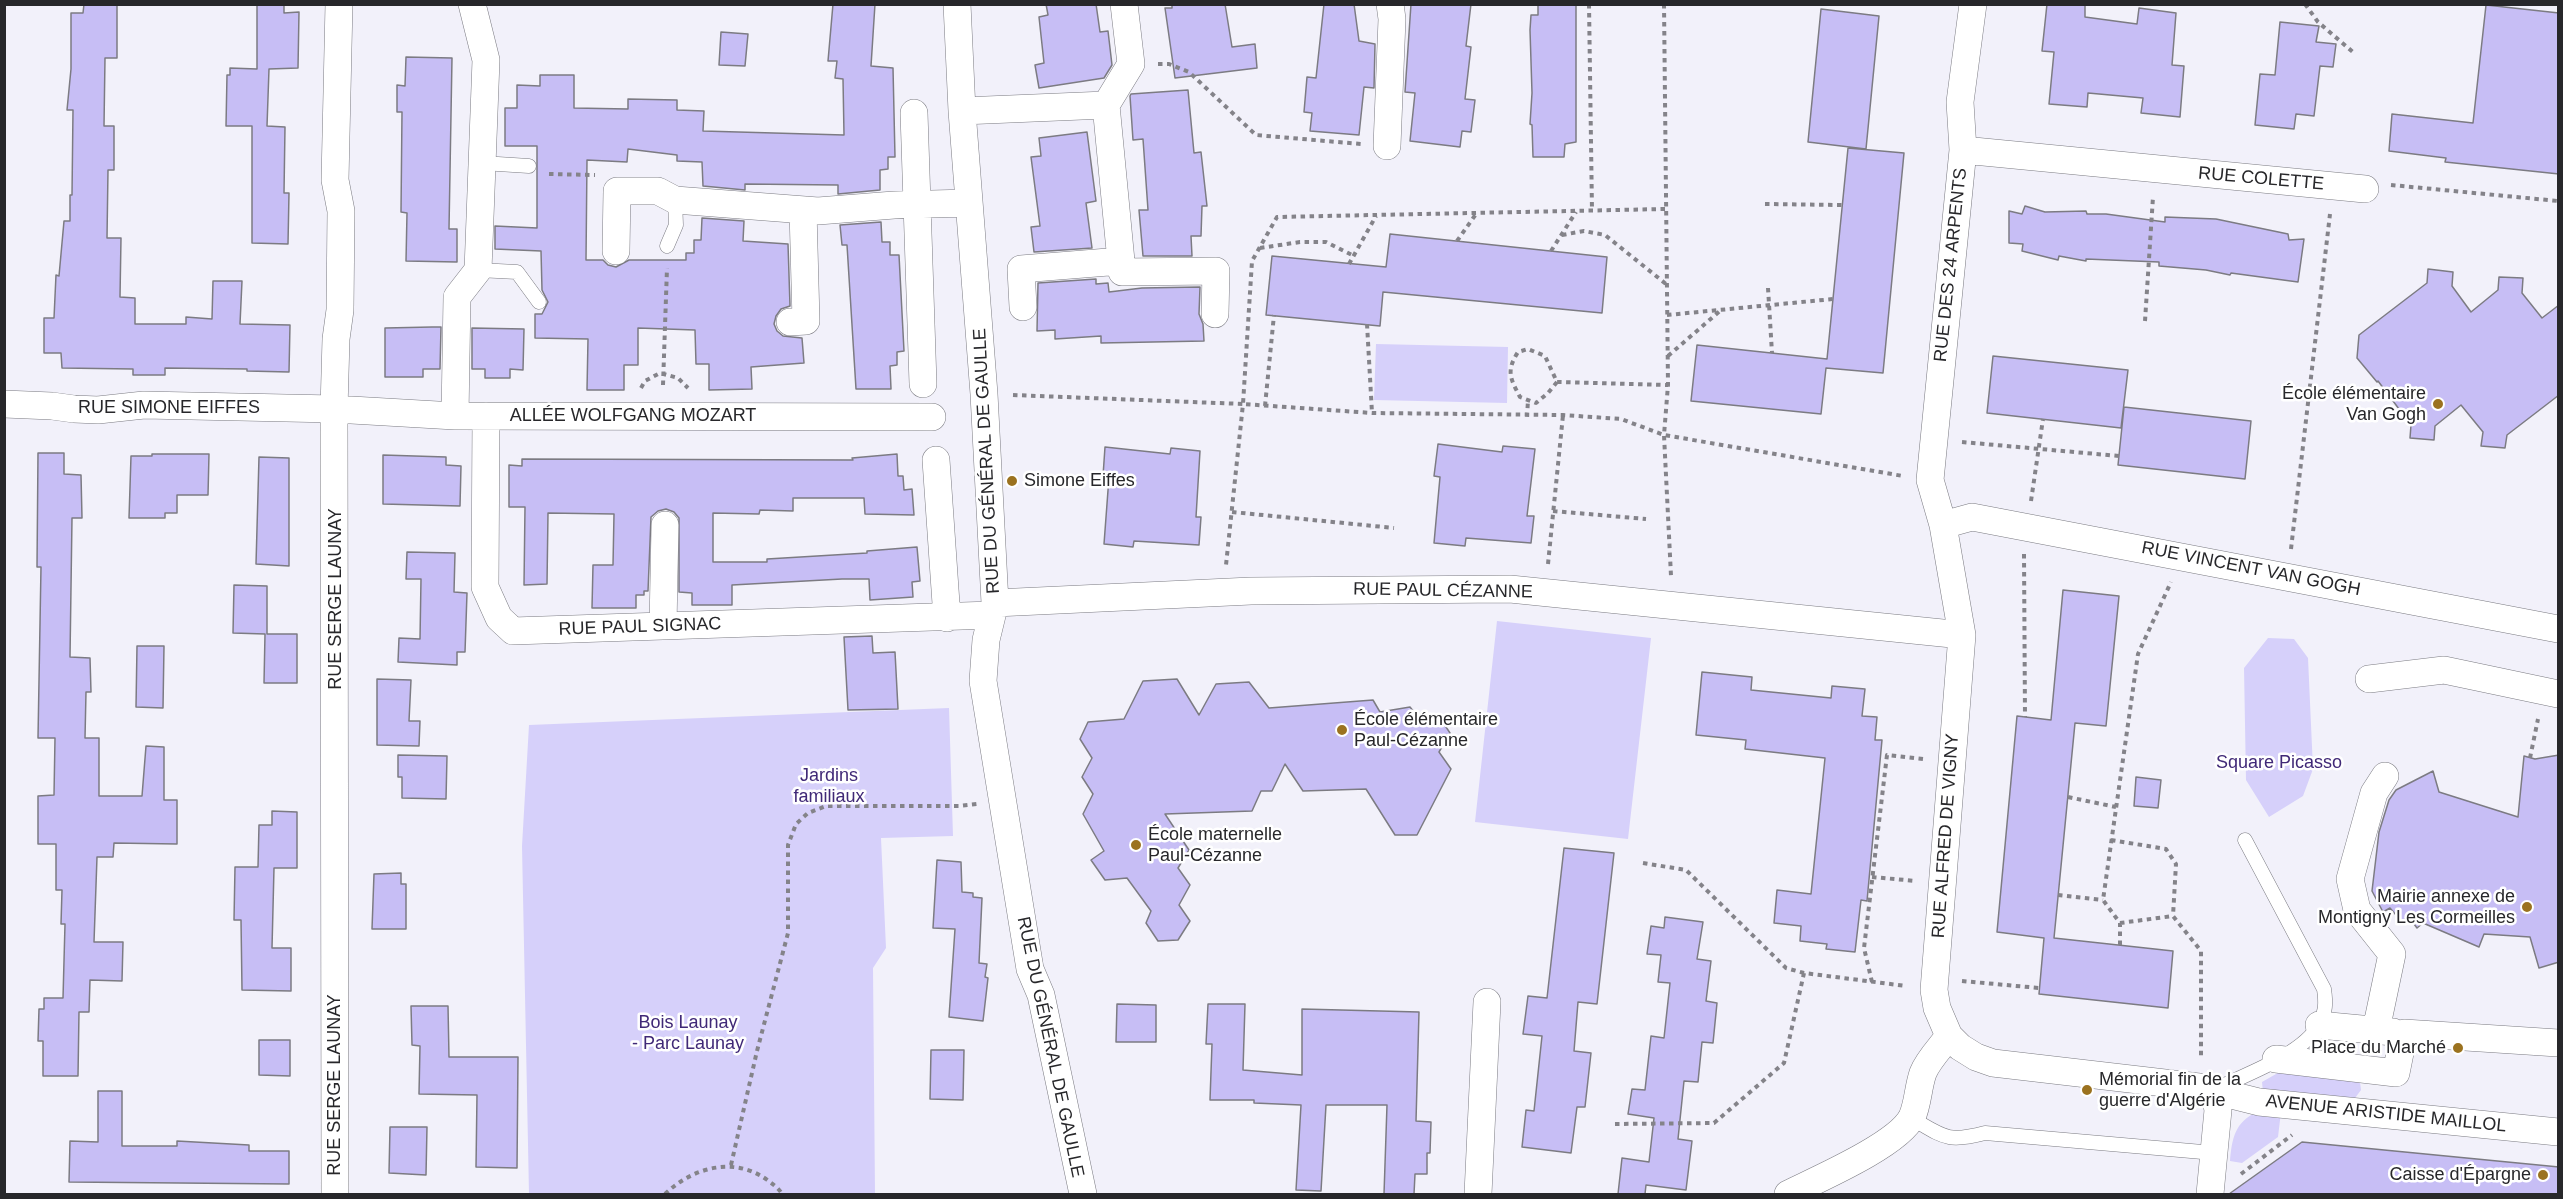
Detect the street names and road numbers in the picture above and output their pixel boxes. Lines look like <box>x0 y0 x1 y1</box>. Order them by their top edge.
street label: RUE COLETTE <box>2197 163 2325 195</box>
street label: RUE DES 24 ARPENTS <box>1930 167 1972 363</box>
street label: RUE DU GÉNÉRAL DE GAULLE <box>969 328 1005 594</box>
street label: RUE SIMONE EIFFES <box>78 397 260 419</box>
street label: ALLÉE WOLFGANG MOZART <box>510 405 756 427</box>
street label: RUE SERGE LAUNAY <box>325 508 347 690</box>
street label: RUE VINCENT VAN GOGH <box>2140 537 2362 601</box>
street label: RUE PAUL CÉZANNE <box>1353 579 1533 603</box>
street label: RUE PAUL SIGNAC <box>558 613 722 641</box>
street label: RUE ALFRED DE VIGNY <box>1928 733 1964 939</box>
street label: RUE DU GÉNÉRAL DE GAULLE <box>1012 915 1088 1179</box>
street label: RUE SERGE LAUNAY <box>324 994 346 1176</box>
street label: AVENUE ARISTIDE MAILLOL <box>2265 1091 2507 1137</box>

